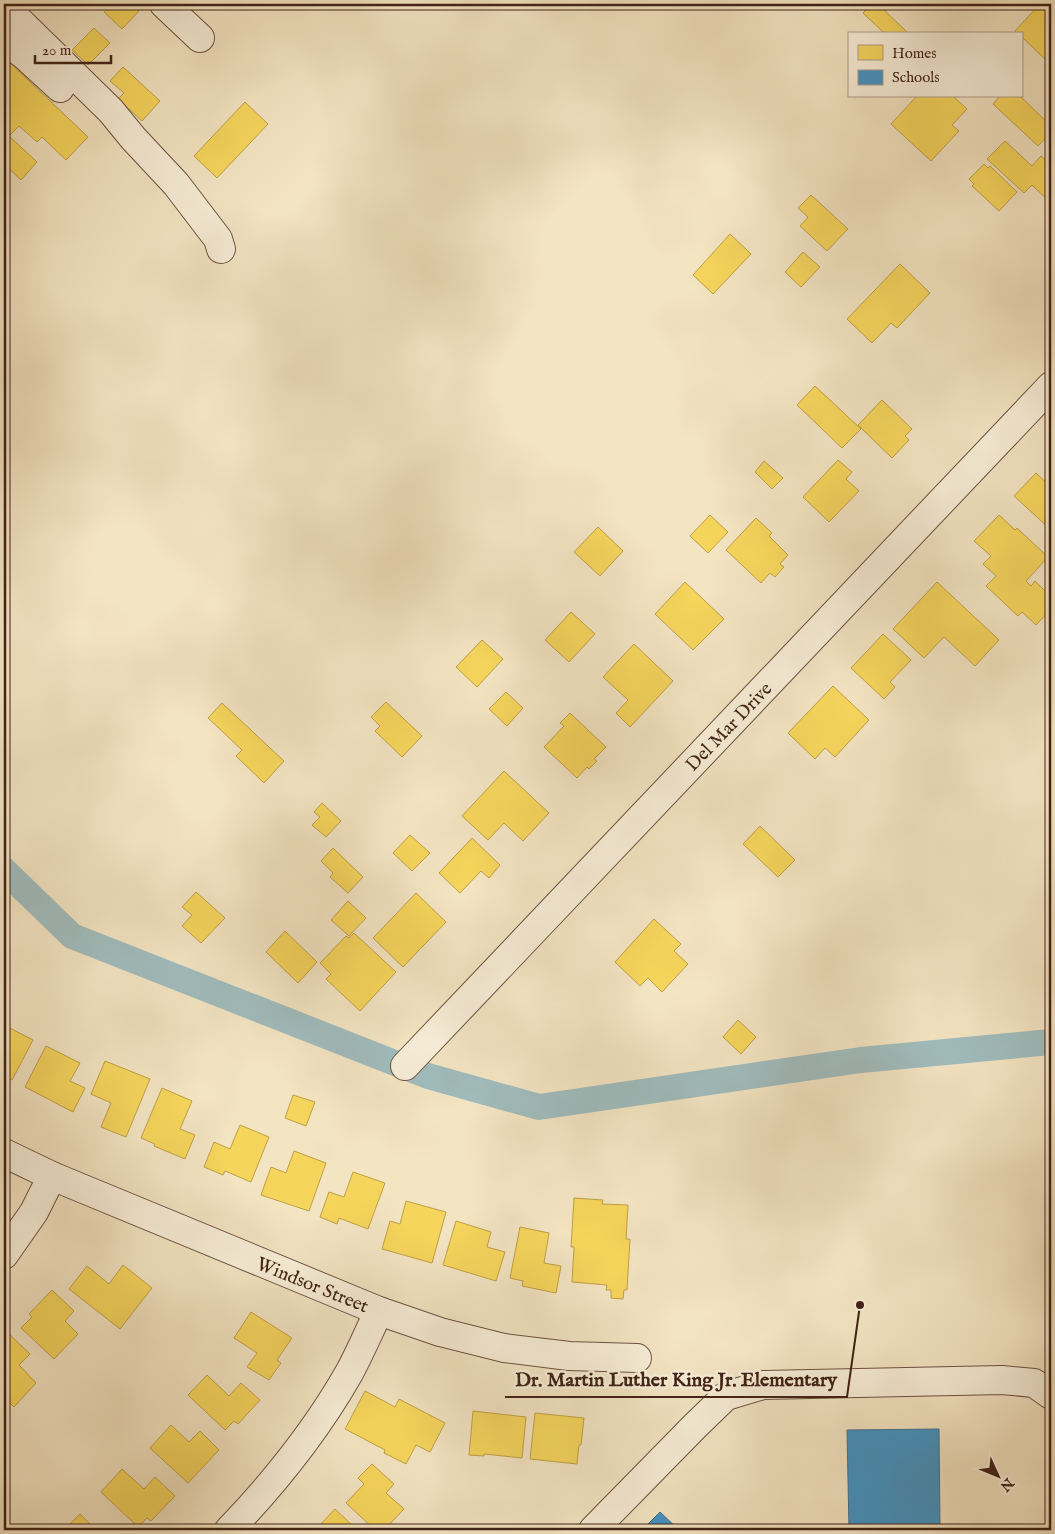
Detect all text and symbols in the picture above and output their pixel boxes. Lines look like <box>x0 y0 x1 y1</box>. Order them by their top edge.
scale bar <box>35 32 111 64</box>
legend <box>848 32 1022 98</box>
text: 20 m <box>42 41 72 60</box>
text: Homes <box>892 44 936 63</box>
text: Schools <box>892 68 940 87</box>
street label: Del Mar Drive <box>681 678 778 777</box>
street label: Windsor Street <box>253 1253 372 1319</box>
callout: Dr. Martin Luther King Jr. Elementary <box>505 1362 847 1397</box>
text: Dr. Martin Luther King Jr. Elementary <box>515 1368 838 1393</box>
north arrow <box>972 1452 1022 1502</box>
text: N <box>996 1473 1018 1495</box>

